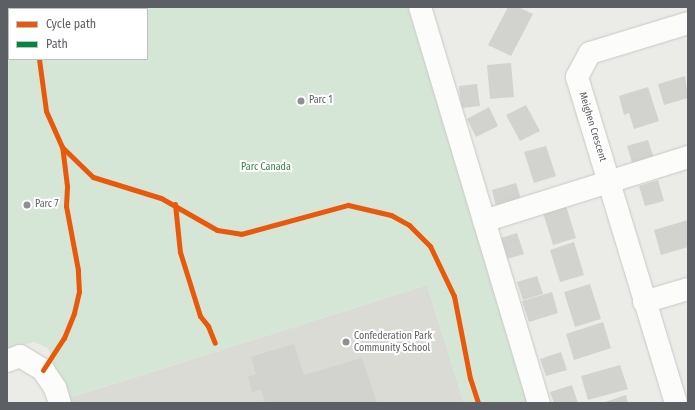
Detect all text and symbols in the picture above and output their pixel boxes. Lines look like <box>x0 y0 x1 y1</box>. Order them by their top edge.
legend <box>8 8 148 60</box>
text: Cycle path <box>46 17 96 31</box>
text: Path <box>46 37 68 51</box>
street label: Meighen Crescent <box>576 91 608 163</box>
place label: Parc 1 <box>309 95 332 107</box>
marker: Parc 1 <box>296 96 306 106</box>
park label: Parc Canada <box>241 162 291 174</box>
place label: Parc 7 <box>35 199 58 211</box>
marker: Parc 7 <box>22 200 32 210</box>
place label: Confederation Park Community School <box>354 330 432 354</box>
marker: Confederation Park Community School <box>341 337 351 347</box>

